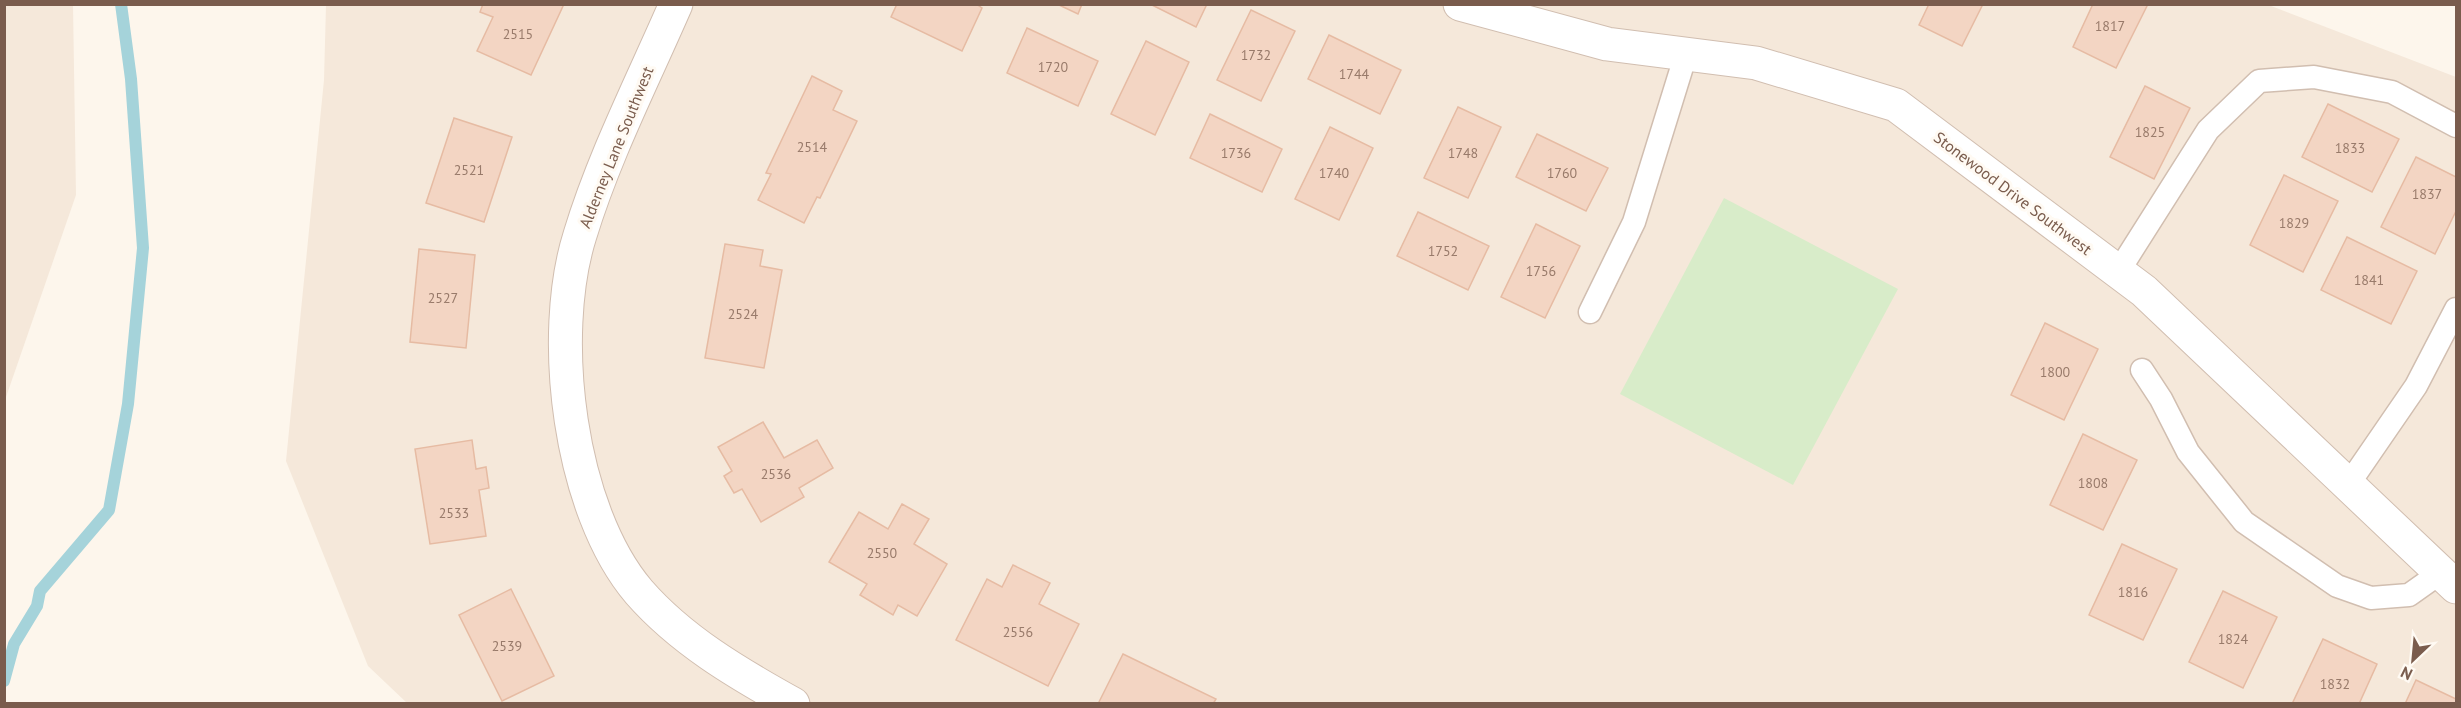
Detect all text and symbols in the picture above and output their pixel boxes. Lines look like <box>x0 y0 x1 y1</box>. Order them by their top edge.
house number: 1817 <box>2095 17 2125 35</box>
house number: 2515 <box>503 25 533 43</box>
house number: 1732 <box>1241 46 1271 64</box>
house number: 1720 <box>1038 58 1069 76</box>
street label: Alderney Lane Southwest <box>574 63 658 231</box>
house number: 1744 <box>1339 65 1370 83</box>
house number: 1825 <box>2135 123 2165 141</box>
street label: Stonewood Drive Southwest <box>1930 127 2096 259</box>
house number: 2514 <box>797 138 828 156</box>
house number: 1833 <box>2335 139 2365 157</box>
house number: 1736 <box>1221 144 1251 162</box>
house number: 1748 <box>1448 144 1478 162</box>
house number: 2521 <box>454 161 484 179</box>
house number: 1740 <box>1319 164 1350 182</box>
house number: 1760 <box>1547 164 1578 182</box>
house number: 1837 <box>2412 185 2442 203</box>
house number: 1829 <box>2279 214 2309 232</box>
house number: 1752 <box>1428 242 1458 260</box>
house number: 1756 <box>1526 262 1556 280</box>
house number: 1841 <box>2354 271 2384 289</box>
house number: 2527 <box>428 289 458 307</box>
house number: 2524 <box>728 305 759 323</box>
house number: 1800 <box>2040 363 2071 381</box>
house number: 2536 <box>761 465 791 483</box>
house number: 1808 <box>2078 474 2108 492</box>
house number: 2533 <box>439 504 469 522</box>
house number: 2550 <box>867 544 898 562</box>
house number: 1816 <box>2118 583 2148 601</box>
house number: 2556 <box>1003 623 1033 641</box>
house number: 1824 <box>2218 630 2249 648</box>
north arrow <box>2383 630 2443 690</box>
house number: 2539 <box>492 637 522 655</box>
text: N <box>2397 662 2416 685</box>
house number: 1832 <box>2320 675 2350 693</box>

